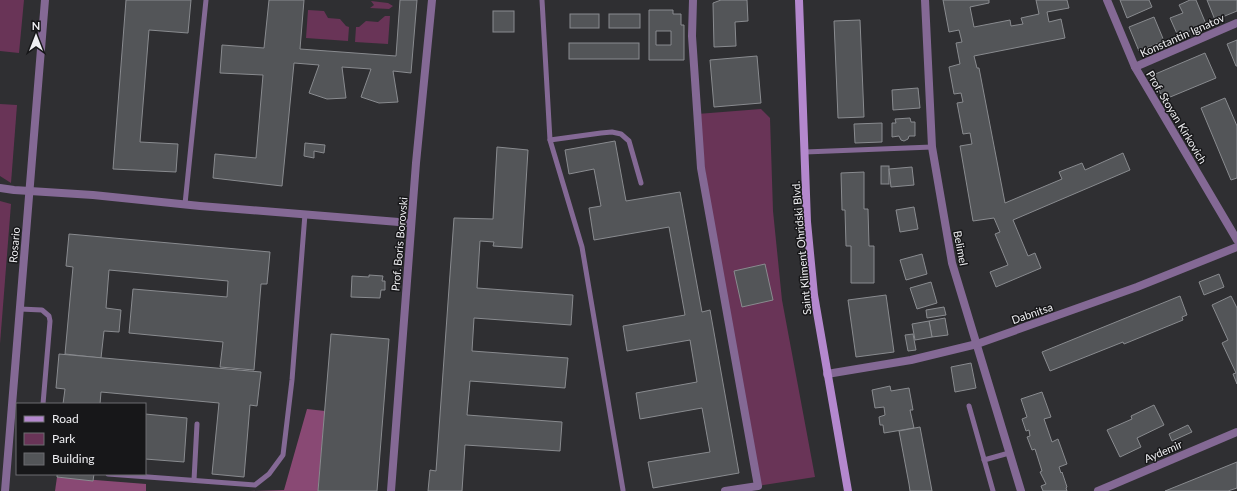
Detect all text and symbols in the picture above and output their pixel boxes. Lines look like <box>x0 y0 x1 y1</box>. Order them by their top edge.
street label: Konstantin Ignatov <box>1138 10 1227 59</box>
north arrow <box>16 16 56 56</box>
text: N <box>32 19 40 32</box>
street label: Prof. Stoyan Kirkovich <box>1144 68 1210 166</box>
street label: Saint Kliment Ohridski Blvd. <box>789 181 813 315</box>
street label: Prof. Boris Borovski <box>388 196 410 292</box>
street label: Rosario <box>6 227 22 263</box>
street label: Belimel <box>951 229 971 267</box>
street label: Dabnitsa <box>1010 300 1054 326</box>
legend <box>16 403 146 475</box>
text: Road <box>52 411 79 426</box>
text: Park <box>52 431 76 446</box>
street label: Aydemir <box>1142 437 1184 465</box>
text: Building <box>52 451 95 466</box>

